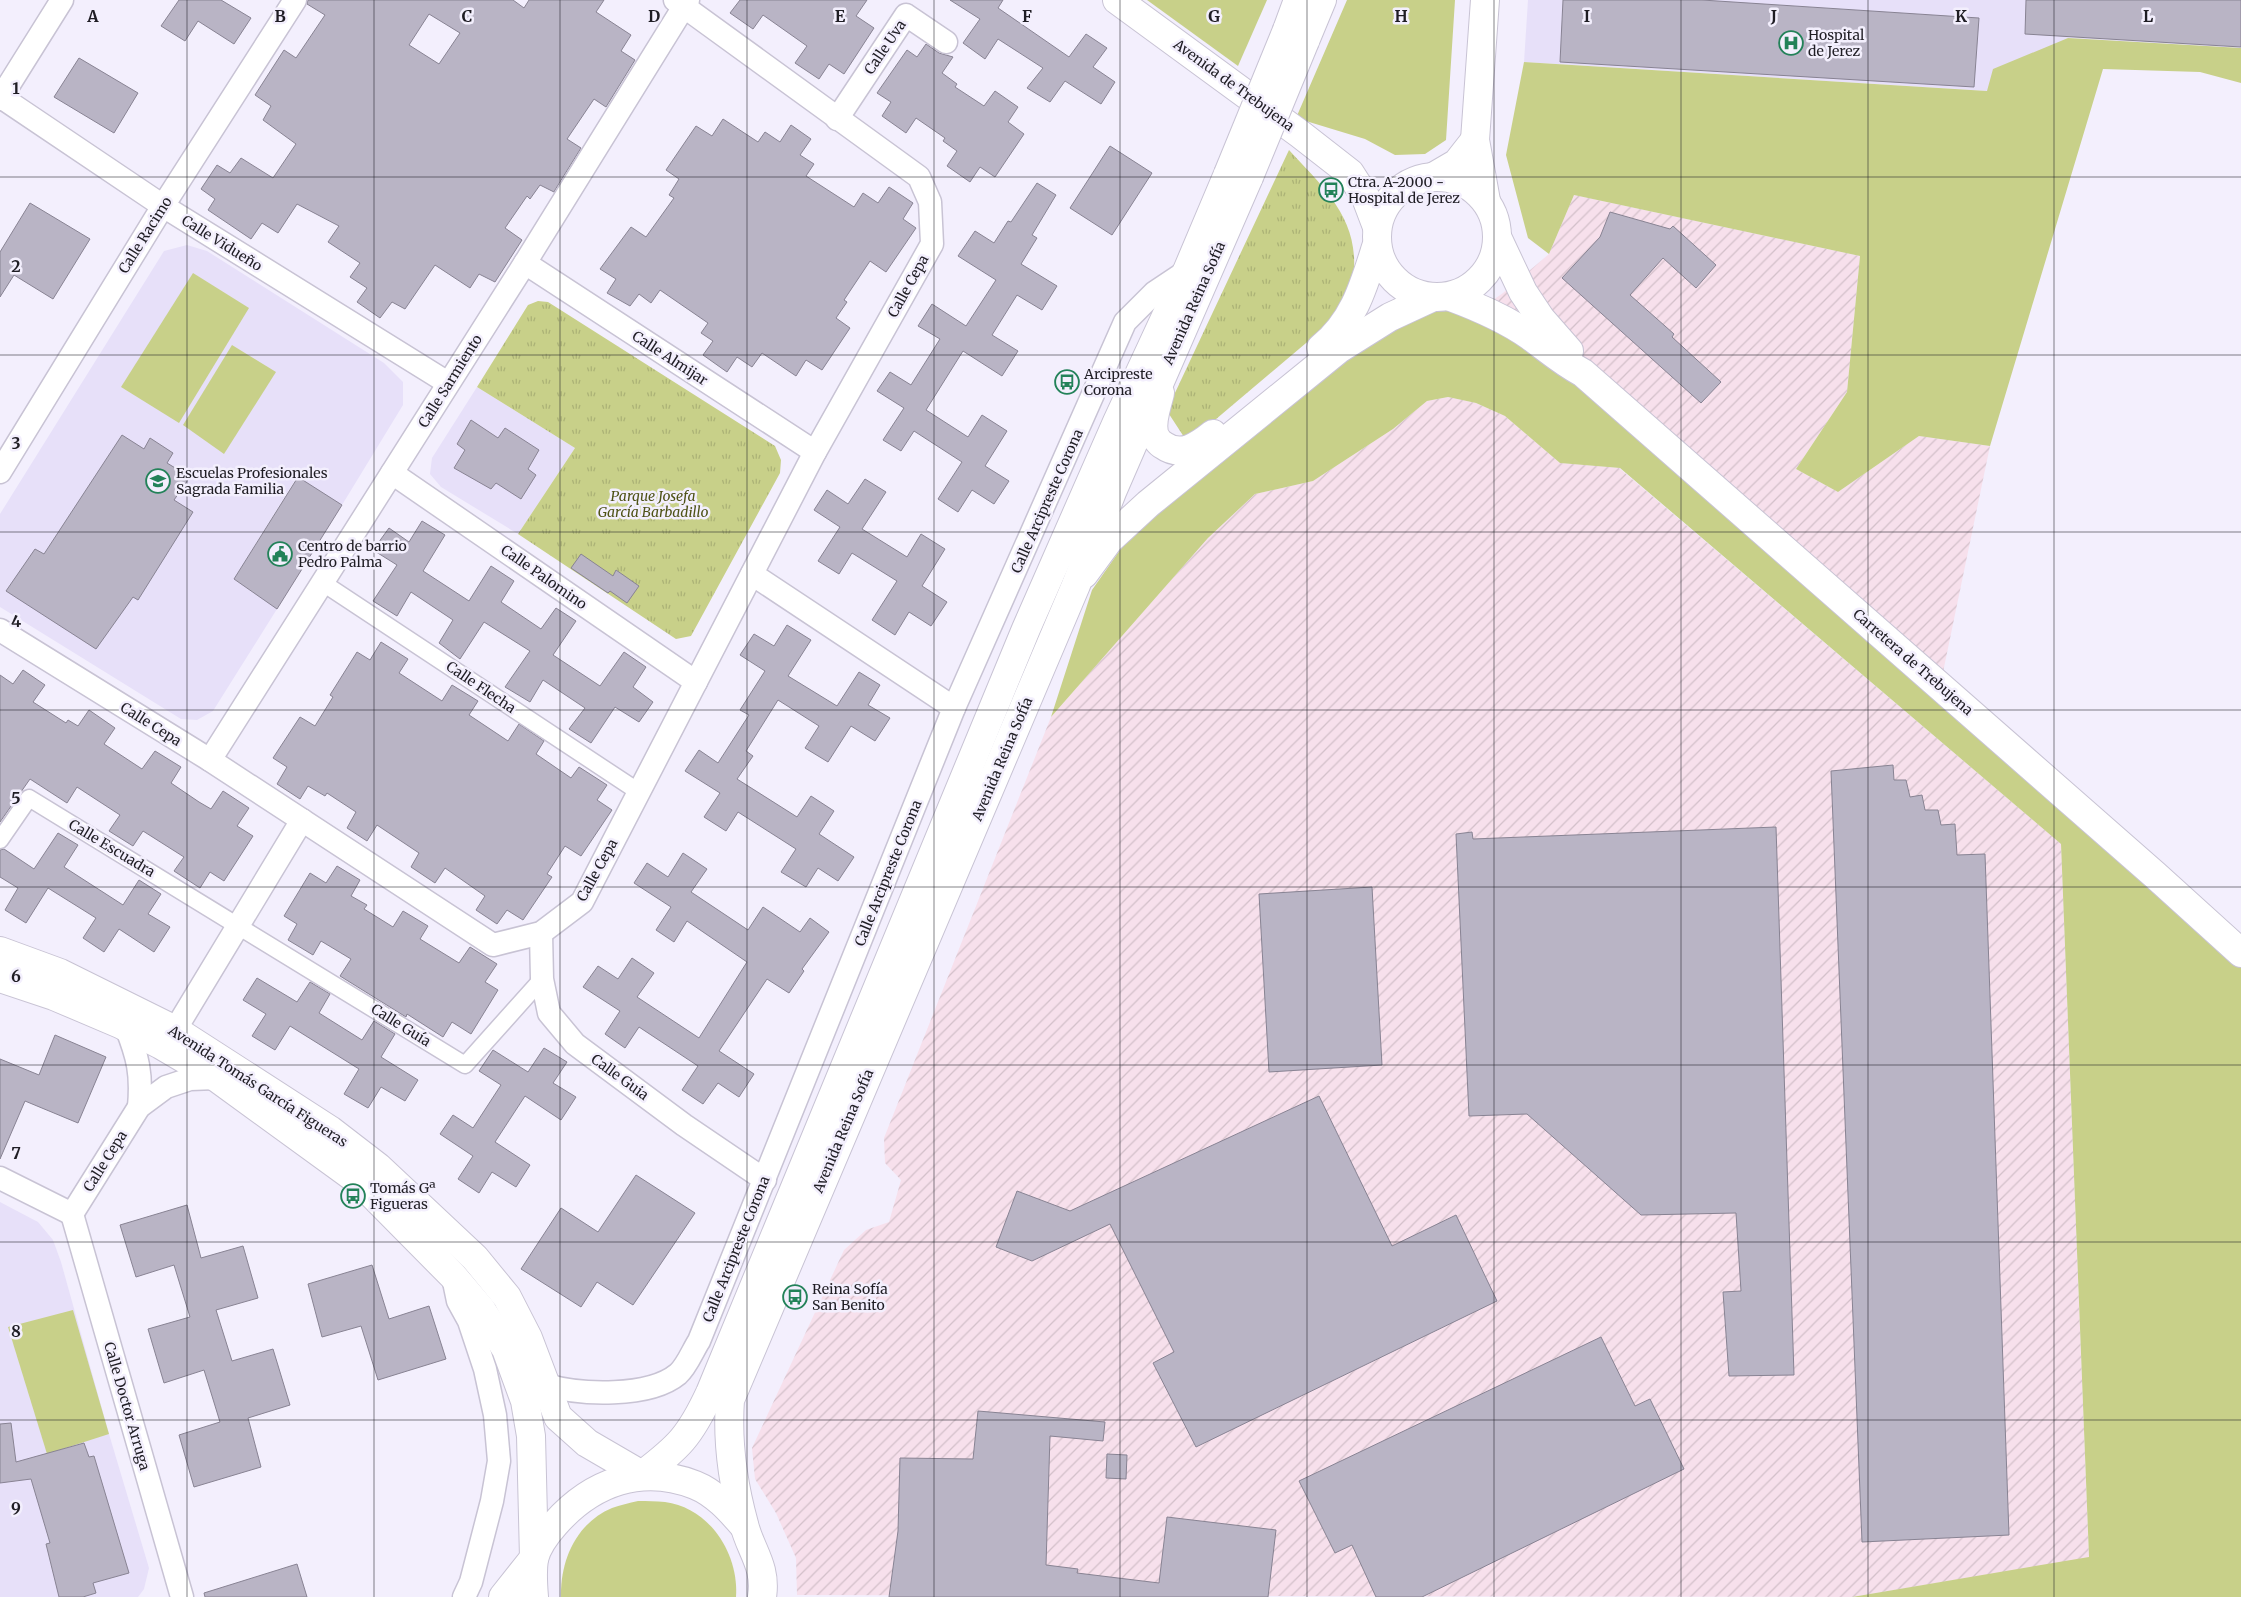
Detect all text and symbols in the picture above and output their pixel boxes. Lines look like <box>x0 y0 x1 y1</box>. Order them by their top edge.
text: A <box>86 6 99 26</box>
text: B <box>274 6 286 26</box>
text: C <box>462 6 472 26</box>
text: D <box>648 6 660 26</box>
text: E <box>835 6 846 26</box>
text: F <box>1022 6 1032 26</box>
text: G <box>1208 6 1220 26</box>
text: H <box>1394 6 1408 26</box>
text: I <box>1584 6 1590 26</box>
text: J <box>1770 6 1777 26</box>
text: K <box>1955 6 1967 26</box>
text: L <box>2143 6 2153 26</box>
street label: Calle Uva <box>860 16 910 78</box>
place label: Hospital de Jerez <box>1808 26 1865 60</box>
hospital icon: Hospital de Jerez <box>1778 30 1804 56</box>
street label: Avenida de Trebujena <box>1169 35 1298 135</box>
text: 1 <box>12 78 20 98</box>
place label: Ctra. A-2000 - Hospital de Jerez <box>1348 173 1460 207</box>
bus stop icon: Ctra. A-2000 - Hospital de Jerez <box>1318 177 1344 203</box>
street label: Calle Racimo <box>114 193 176 277</box>
street label: Calle Vidueño <box>178 211 266 275</box>
street label: Avenida Reina Sofía <box>1158 238 1229 368</box>
street label: Calle Cepa <box>883 251 933 320</box>
text: 2 <box>11 256 21 276</box>
street label: Calle Almijar <box>629 327 711 389</box>
street label: Calle Sarmiento <box>414 331 486 431</box>
place label: Arcipreste Corona <box>1083 365 1153 399</box>
bus stop icon: Arcipreste Corona <box>1054 369 1080 395</box>
street label: Calle Arcipreste Corona <box>1007 426 1087 576</box>
text: 3 <box>11 433 21 453</box>
place label: Escuelas Profesionales Sagrada Familia <box>176 464 328 498</box>
school or university icon: Escuelas Profesionales Sagrada Familia <box>145 468 171 494</box>
park label: Parque Josefa García Barbadillo <box>598 487 708 521</box>
place label: Centro de barrio Pedro Palma <box>298 537 407 571</box>
public building icon: Centro de barrio Pedro Palma <box>267 541 293 567</box>
street label: Calle Palomino <box>498 541 590 613</box>
street label: Carretera de Trebujena <box>1849 605 1977 719</box>
text: 4 <box>11 611 21 631</box>
street label: Calle Flecha <box>443 657 520 717</box>
street label: Avenida Reina Sofía <box>967 694 1036 825</box>
street label: Calle Cepa <box>117 698 185 750</box>
text: 5 <box>11 788 21 808</box>
street label: Calle Arcipreste Corona <box>850 797 926 949</box>
street label: Calle Escuadra <box>66 815 159 881</box>
street label: Calle Cepa <box>572 835 622 904</box>
text: 6 <box>11 966 21 986</box>
street label: Calle Guía <box>368 1000 435 1051</box>
street label: Avenida Tomás García Figueras <box>164 1021 351 1151</box>
street label: Calle Guia <box>588 1050 653 1104</box>
street label: Avenida Reina Sofía <box>808 1066 877 1197</box>
street label: Calle Cepa <box>79 1127 131 1195</box>
text: 7 <box>11 1143 21 1163</box>
street label: Calle Arcipreste Corona <box>698 1173 774 1325</box>
place label: Tomás Gª Figueras <box>370 1179 436 1213</box>
bus stop icon: Tomás Gª Figueras <box>340 1183 366 1209</box>
place label: Reina Sofía San Benito <box>812 1280 888 1314</box>
bus stop icon: Reina Sofía San Benito <box>782 1284 808 1310</box>
text: 8 <box>11 1321 21 1341</box>
street label: Calle Doctor Arruga <box>100 1340 154 1473</box>
text: 9 <box>11 1498 21 1518</box>

